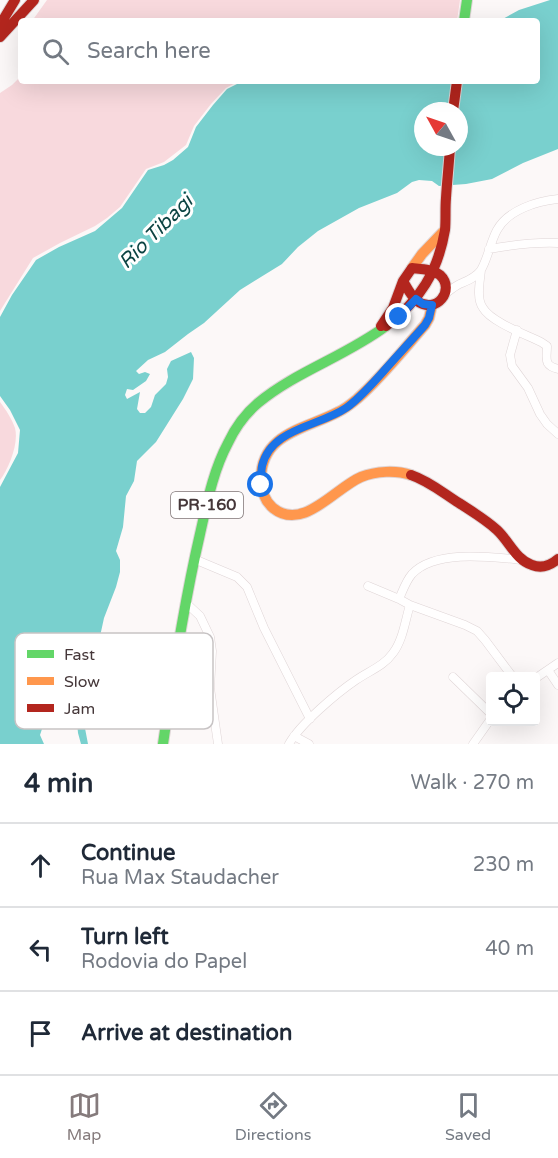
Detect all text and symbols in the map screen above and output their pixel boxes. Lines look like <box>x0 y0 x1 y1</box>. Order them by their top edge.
search box <box>18 18 540 84</box>
icon: search <box>39 35 72 68</box>
text: Search here <box>87 38 211 64</box>
north arrow <box>414 102 468 156</box>
water label: Rio Tibagi <box>114 188 200 274</box>
route end <box>385 303 411 329</box>
route start <box>247 471 273 497</box>
road number: PR-160 <box>171 492 243 518</box>
legend <box>15 633 213 729</box>
text: Fast <box>64 645 95 665</box>
text: Slow <box>64 672 100 692</box>
map controls <box>486 672 540 726</box>
button: locate <box>486 672 540 726</box>
text: Jam <box>64 699 95 719</box>
text: 4 min <box>24 768 93 799</box>
text: Walk · 270 m <box>411 771 534 795</box>
text: Continue <box>81 840 176 866</box>
icon: ahead <box>24 849 57 882</box>
text: 230 m <box>473 853 534 877</box>
text: Rua Max Staudacher <box>81 866 279 890</box>
text: Turn left <box>81 924 169 950</box>
icon: left <box>24 933 57 966</box>
text: 40 m <box>485 937 534 961</box>
text: Rodovia do Papel <box>81 950 247 974</box>
icon: arrive <box>24 1017 57 1050</box>
text: Arrive at destination <box>81 1020 292 1046</box>
tab: Map <box>67 1089 101 1145</box>
tab: Directions <box>235 1089 311 1145</box>
tab: Saved <box>445 1089 491 1145</box>

